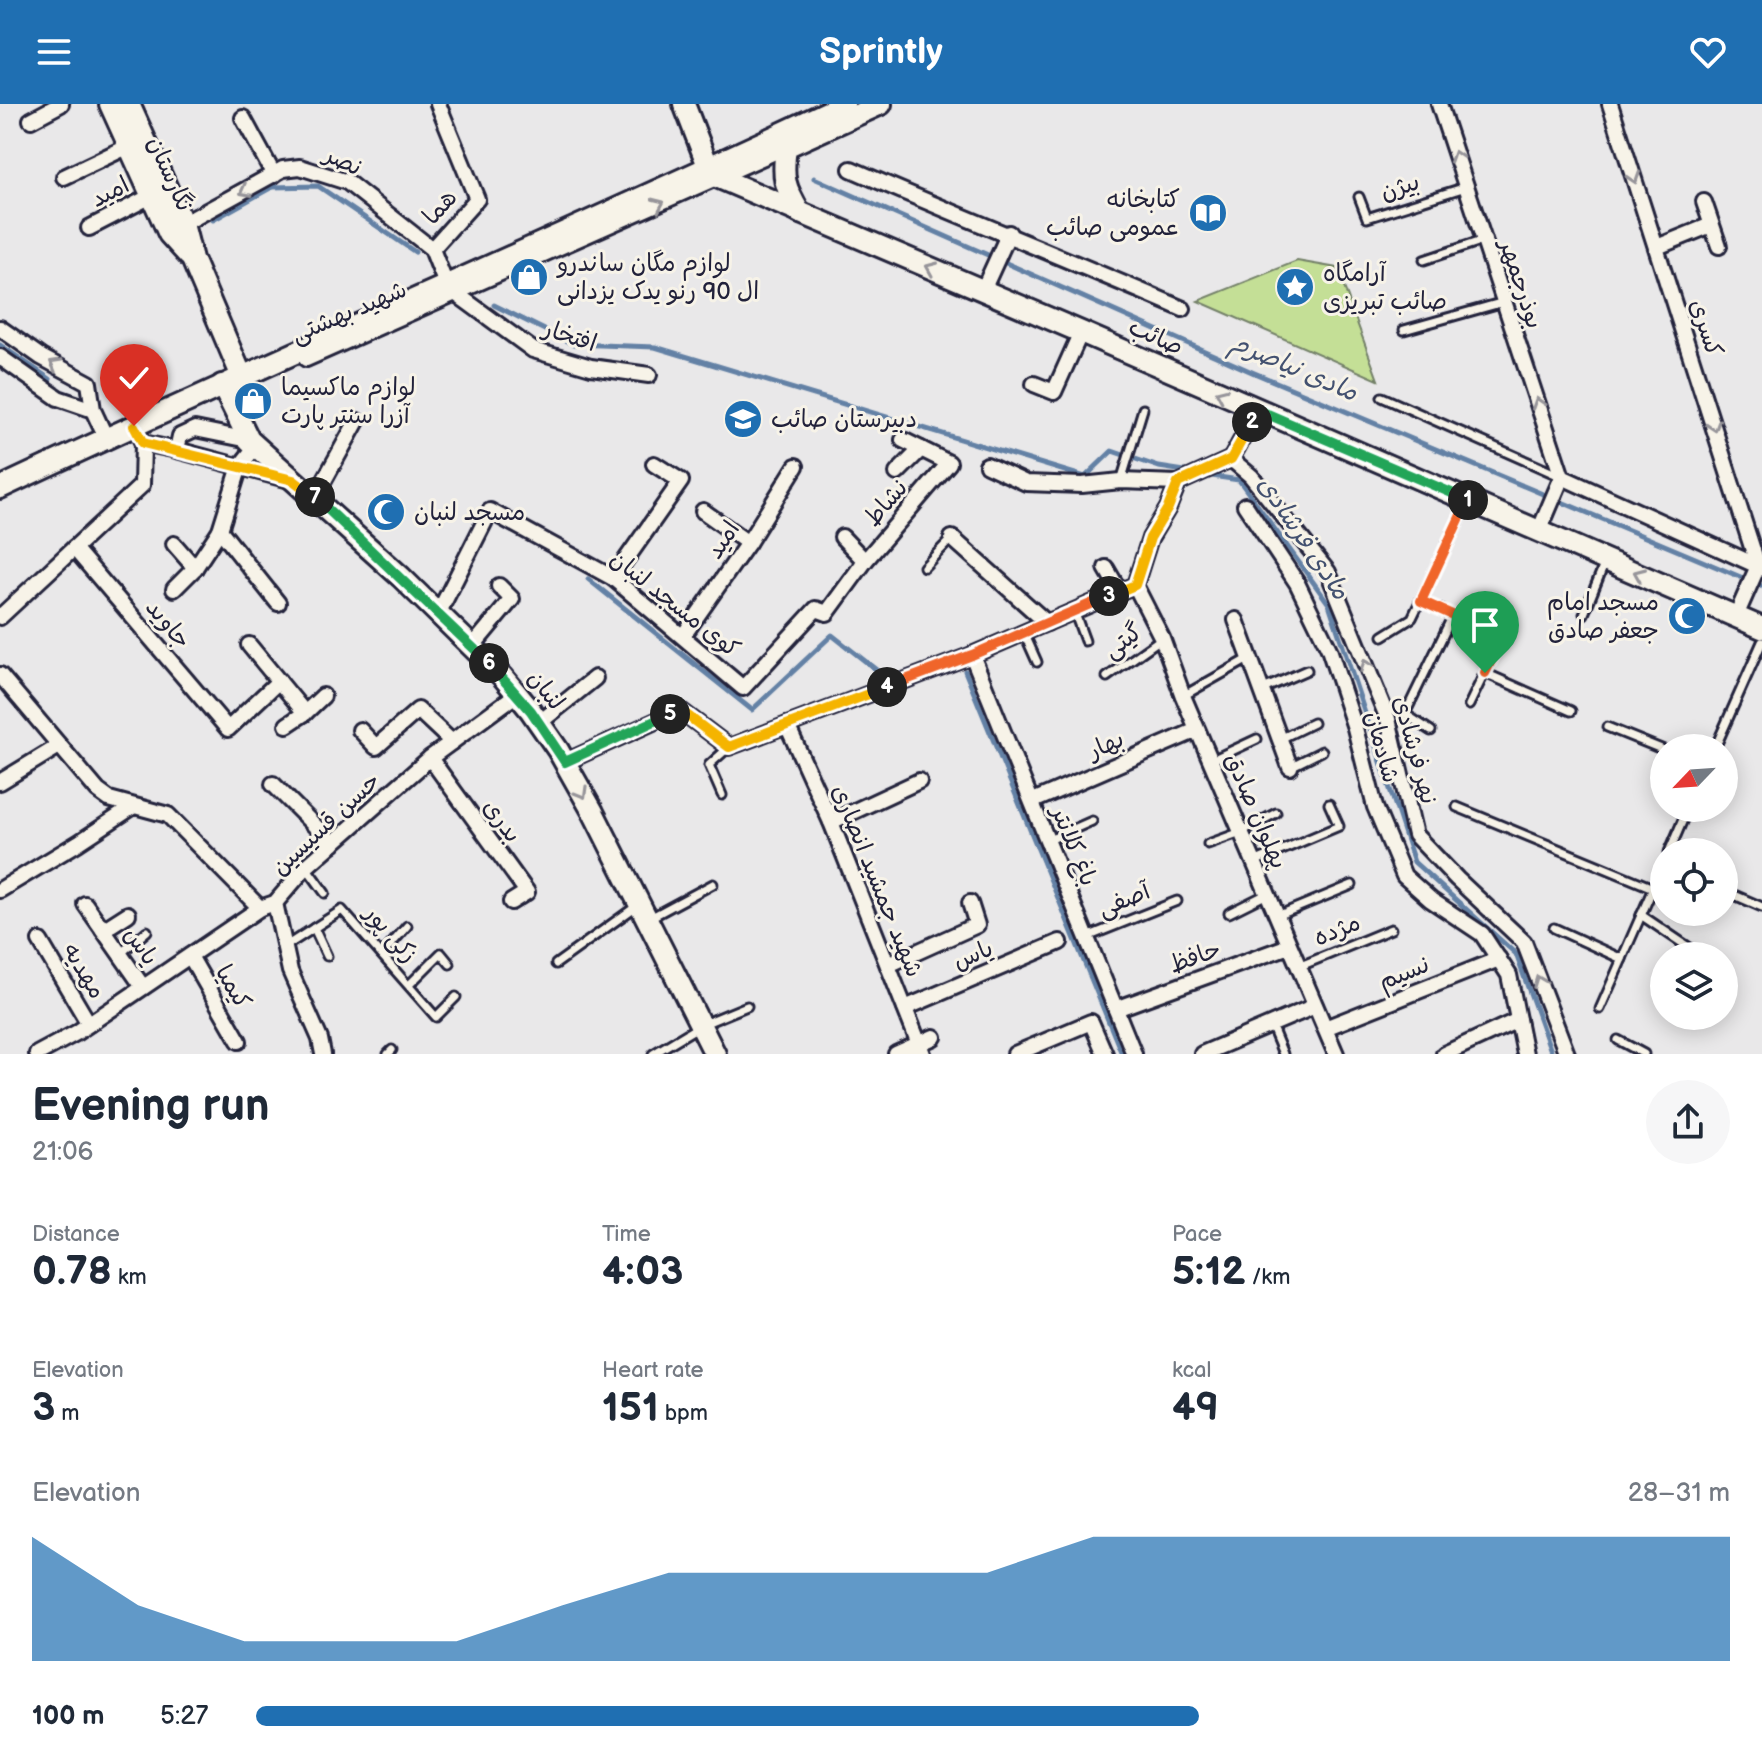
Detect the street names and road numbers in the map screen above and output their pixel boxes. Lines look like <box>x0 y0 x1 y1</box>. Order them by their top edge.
street label: نگارستان <box>141 132 199 216</box>
street label: نصر <box>318 139 366 182</box>
street label: بیژن <box>1377 167 1423 207</box>
street label: امید <box>86 170 134 214</box>
street label: هما <box>417 183 463 231</box>
street label: بوذرجمهر <box>1492 234 1549 332</box>
street label: شهید بهشتی <box>287 275 411 349</box>
street label: کسری <box>1683 296 1729 360</box>
street label: صائب <box>1124 312 1188 362</box>
street label: افتخار <box>538 313 600 358</box>
street label: نشاط <box>858 474 914 532</box>
street label: امید <box>700 516 746 564</box>
street label: کوی مسجد لنبان <box>604 544 746 664</box>
street label: جاوید <box>139 593 197 655</box>
street label: گیتی <box>1098 617 1148 665</box>
street label: لنبان <box>521 664 571 716</box>
street label: نهر فرشادی <box>1387 693 1443 807</box>
street label: شادمان <box>1359 708 1405 786</box>
street label: بهار <box>1082 724 1129 766</box>
street label: پهلوان صادق <box>1219 749 1293 873</box>
street label: حسن قسیسین <box>266 766 386 882</box>
street label: شهید جمشید انصاری <box>825 781 929 981</box>
street label: بدری <box>477 794 527 848</box>
street label: باغ کلانتر <box>1042 800 1103 891</box>
street label: آصفی <box>1094 876 1155 923</box>
street label: زکی پور <box>357 898 424 969</box>
street label: مژده <box>1309 908 1365 952</box>
street label: یاس <box>118 921 164 971</box>
street label: یاس <box>949 934 997 976</box>
street label: حافظ <box>1165 934 1225 980</box>
street label: مهدیه <box>56 938 112 1004</box>
street label: نسیم <box>1374 950 1435 999</box>
street label: کیمیا <box>209 960 257 1014</box>

